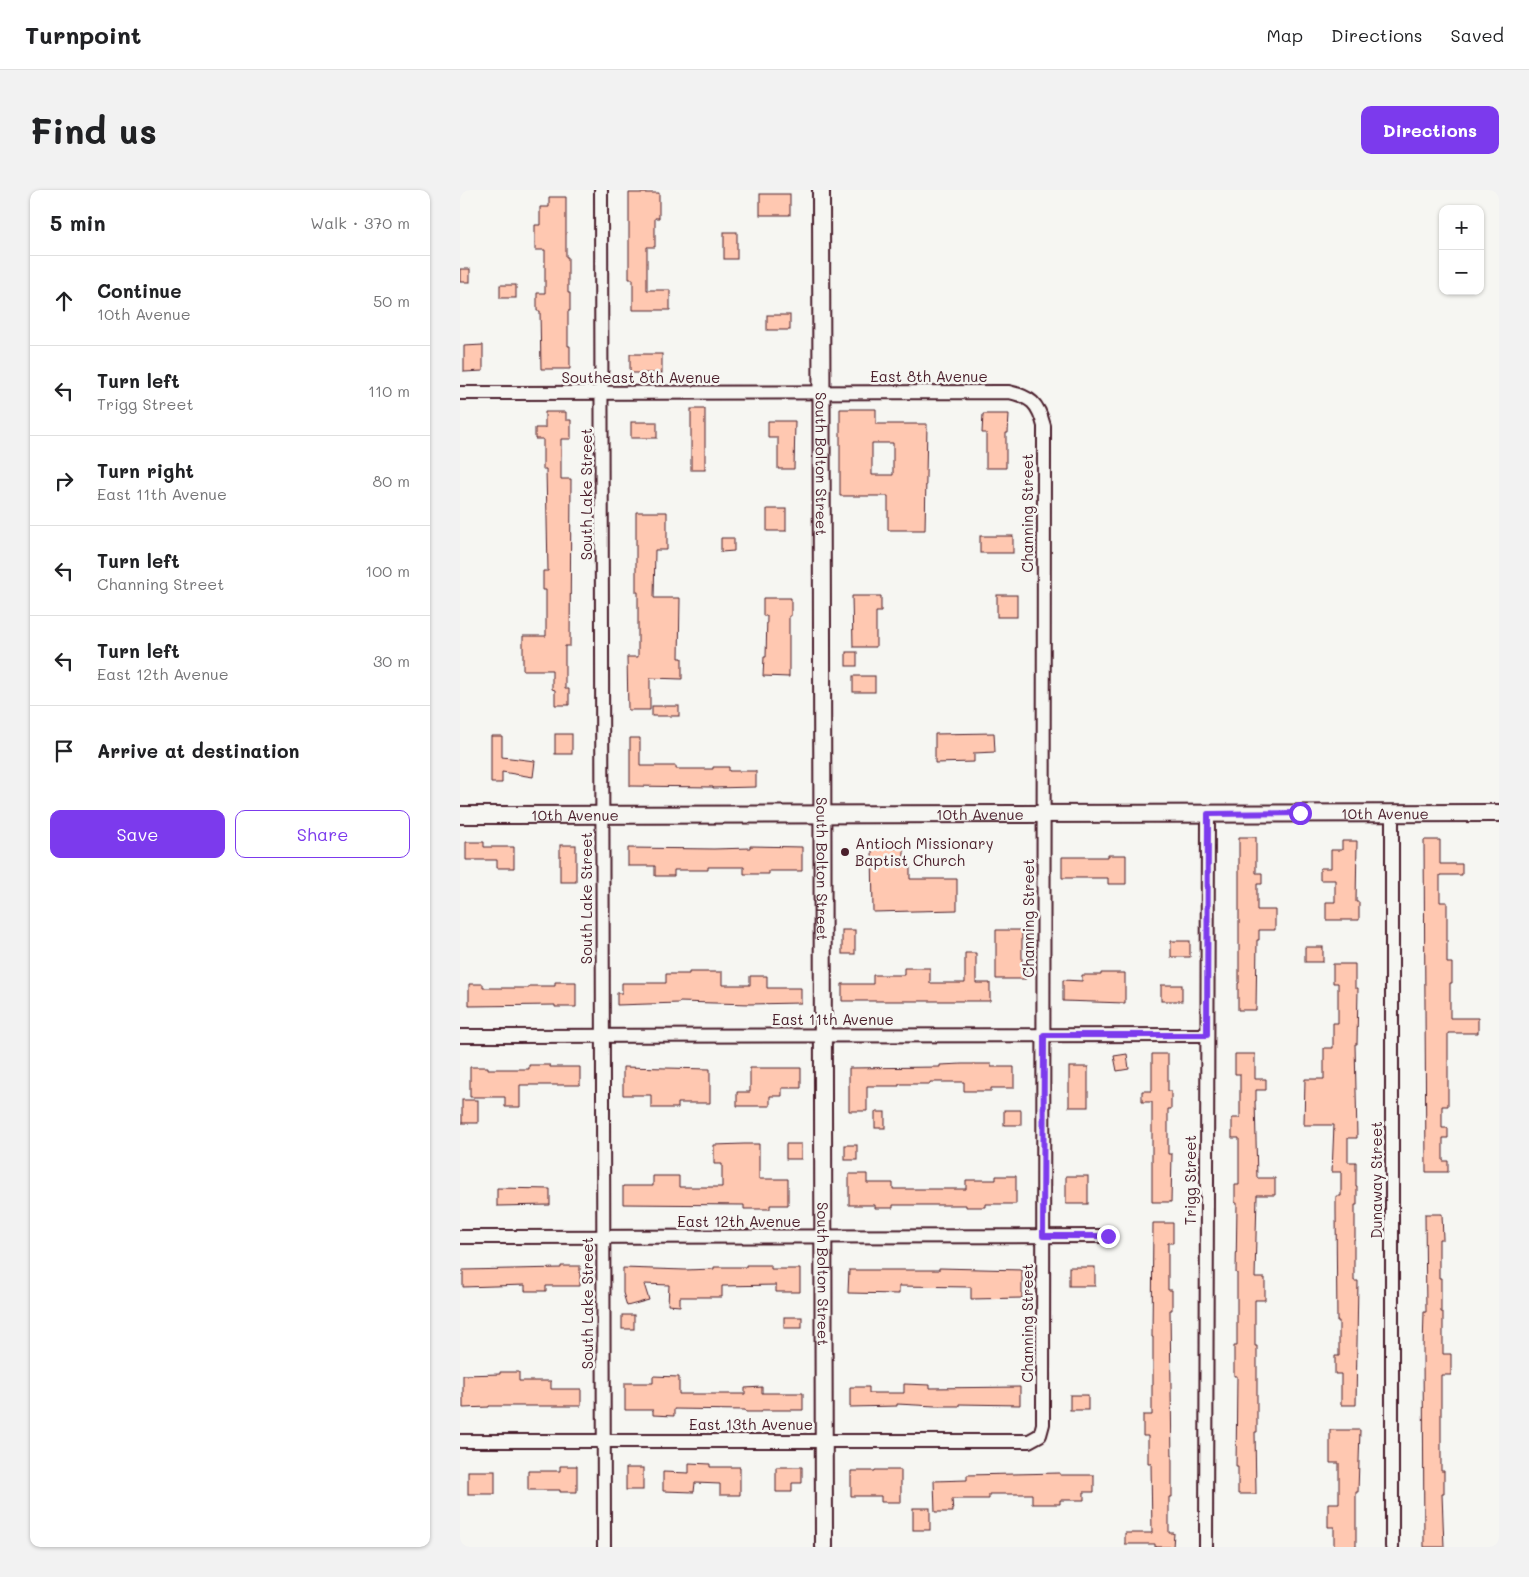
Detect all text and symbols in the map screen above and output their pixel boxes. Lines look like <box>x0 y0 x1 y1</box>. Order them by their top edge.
text: Turnpoint <box>25 19 141 50</box>
text: Map <box>1266 23 1303 47</box>
text: Directions <box>1331 23 1423 47</box>
text: Saved <box>1451 23 1504 47</box>
button: Directions <box>1361 106 1499 154</box>
text: Find us <box>30 107 157 153</box>
map controls <box>1439 205 1484 295</box>
button: + <box>1439 205 1484 250</box>
text: 5 min <box>50 209 106 236</box>
text: Walk · 370 m <box>310 212 410 233</box>
button: − <box>1439 250 1484 295</box>
text: Continue <box>97 278 182 303</box>
icon: ahead <box>50 287 78 315</box>
text: 50 m <box>373 290 410 311</box>
text: 10th Avenue <box>97 303 191 324</box>
street label: East 8th Avenue <box>870 366 988 386</box>
street label: Southeast 8th Avenue <box>562 367 720 387</box>
text: Turn left <box>97 368 180 393</box>
icon: left <box>50 377 78 405</box>
text: 110 m <box>368 380 410 401</box>
street label: South Bolton Street <box>811 392 832 536</box>
text: Trigg Street <box>97 393 193 414</box>
street label: South Lake Street <box>576 428 596 560</box>
street label: Channing Street <box>1017 453 1037 573</box>
text: Turn right <box>97 458 194 483</box>
icon: right <box>50 467 78 495</box>
text: 80 m <box>373 470 410 491</box>
text: East 11th Avenue <box>97 483 227 504</box>
text: Turn left <box>97 548 180 573</box>
icon: left <box>50 557 78 585</box>
text: 100 m <box>365 560 410 581</box>
text: Channing Street <box>97 573 224 594</box>
text: Turn left <box>97 638 180 663</box>
icon: left <box>50 647 78 675</box>
text: 30 m <box>373 650 410 671</box>
text: East 12th Avenue <box>97 663 229 684</box>
icon: arrive <box>50 737 78 765</box>
text: Arrive at destination <box>97 738 300 763</box>
street label: South Bolton Street <box>812 797 833 941</box>
route start <box>1289 802 1312 825</box>
street label: 10th Avenue <box>1341 803 1429 823</box>
street label: 10th Avenue <box>936 804 1024 824</box>
street label: 10th Avenue <box>531 805 619 825</box>
button: Save <box>50 810 225 858</box>
button: Share <box>235 810 410 858</box>
street label: South Lake Street <box>576 832 596 964</box>
place label: Antioch Missionary Baptist Church <box>855 833 994 870</box>
marker: Antioch Missionary Baptist Church <box>839 846 851 858</box>
street label: Channing Street <box>1018 858 1038 978</box>
street label: East 11th Avenue <box>772 1009 894 1029</box>
street label: Dunaway Street <box>1366 1121 1386 1239</box>
street label: Trigg Street <box>1180 1135 1200 1225</box>
street label: South Bolton Street <box>813 1202 834 1346</box>
street label: East 12th Avenue <box>677 1211 801 1231</box>
route end <box>1097 1225 1120 1248</box>
street label: South Lake Street <box>577 1237 597 1369</box>
street label: Channing Street <box>1017 1263 1037 1383</box>
street label: East 13th Avenue <box>689 1414 813 1434</box>

